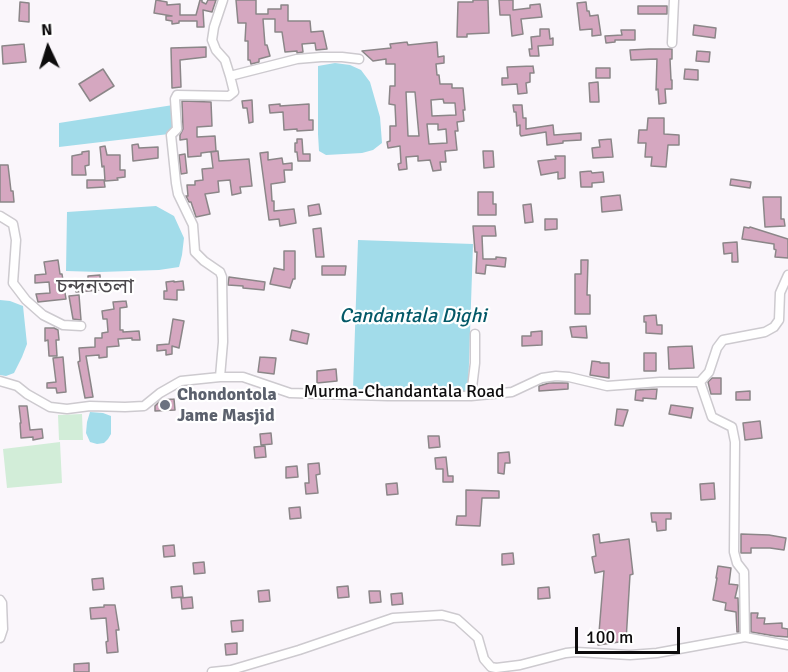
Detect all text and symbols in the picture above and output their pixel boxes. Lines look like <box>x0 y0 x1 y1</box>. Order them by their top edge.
north arrow <box>18 18 78 78</box>
text: N <box>40 20 53 40</box>
district label: চন্দনতলা <box>56 274 134 300</box>
water label: Candantala Dighi <box>339 305 487 329</box>
street label: Murma-Chandantala Road <box>303 381 505 403</box>
place label: Chondontola Jame Masjid <box>177 384 277 426</box>
marker: Chondontola Jame Masjid <box>158 398 172 412</box>
scale bar <box>578 615 683 653</box>
text: 100 m <box>586 626 633 648</box>

